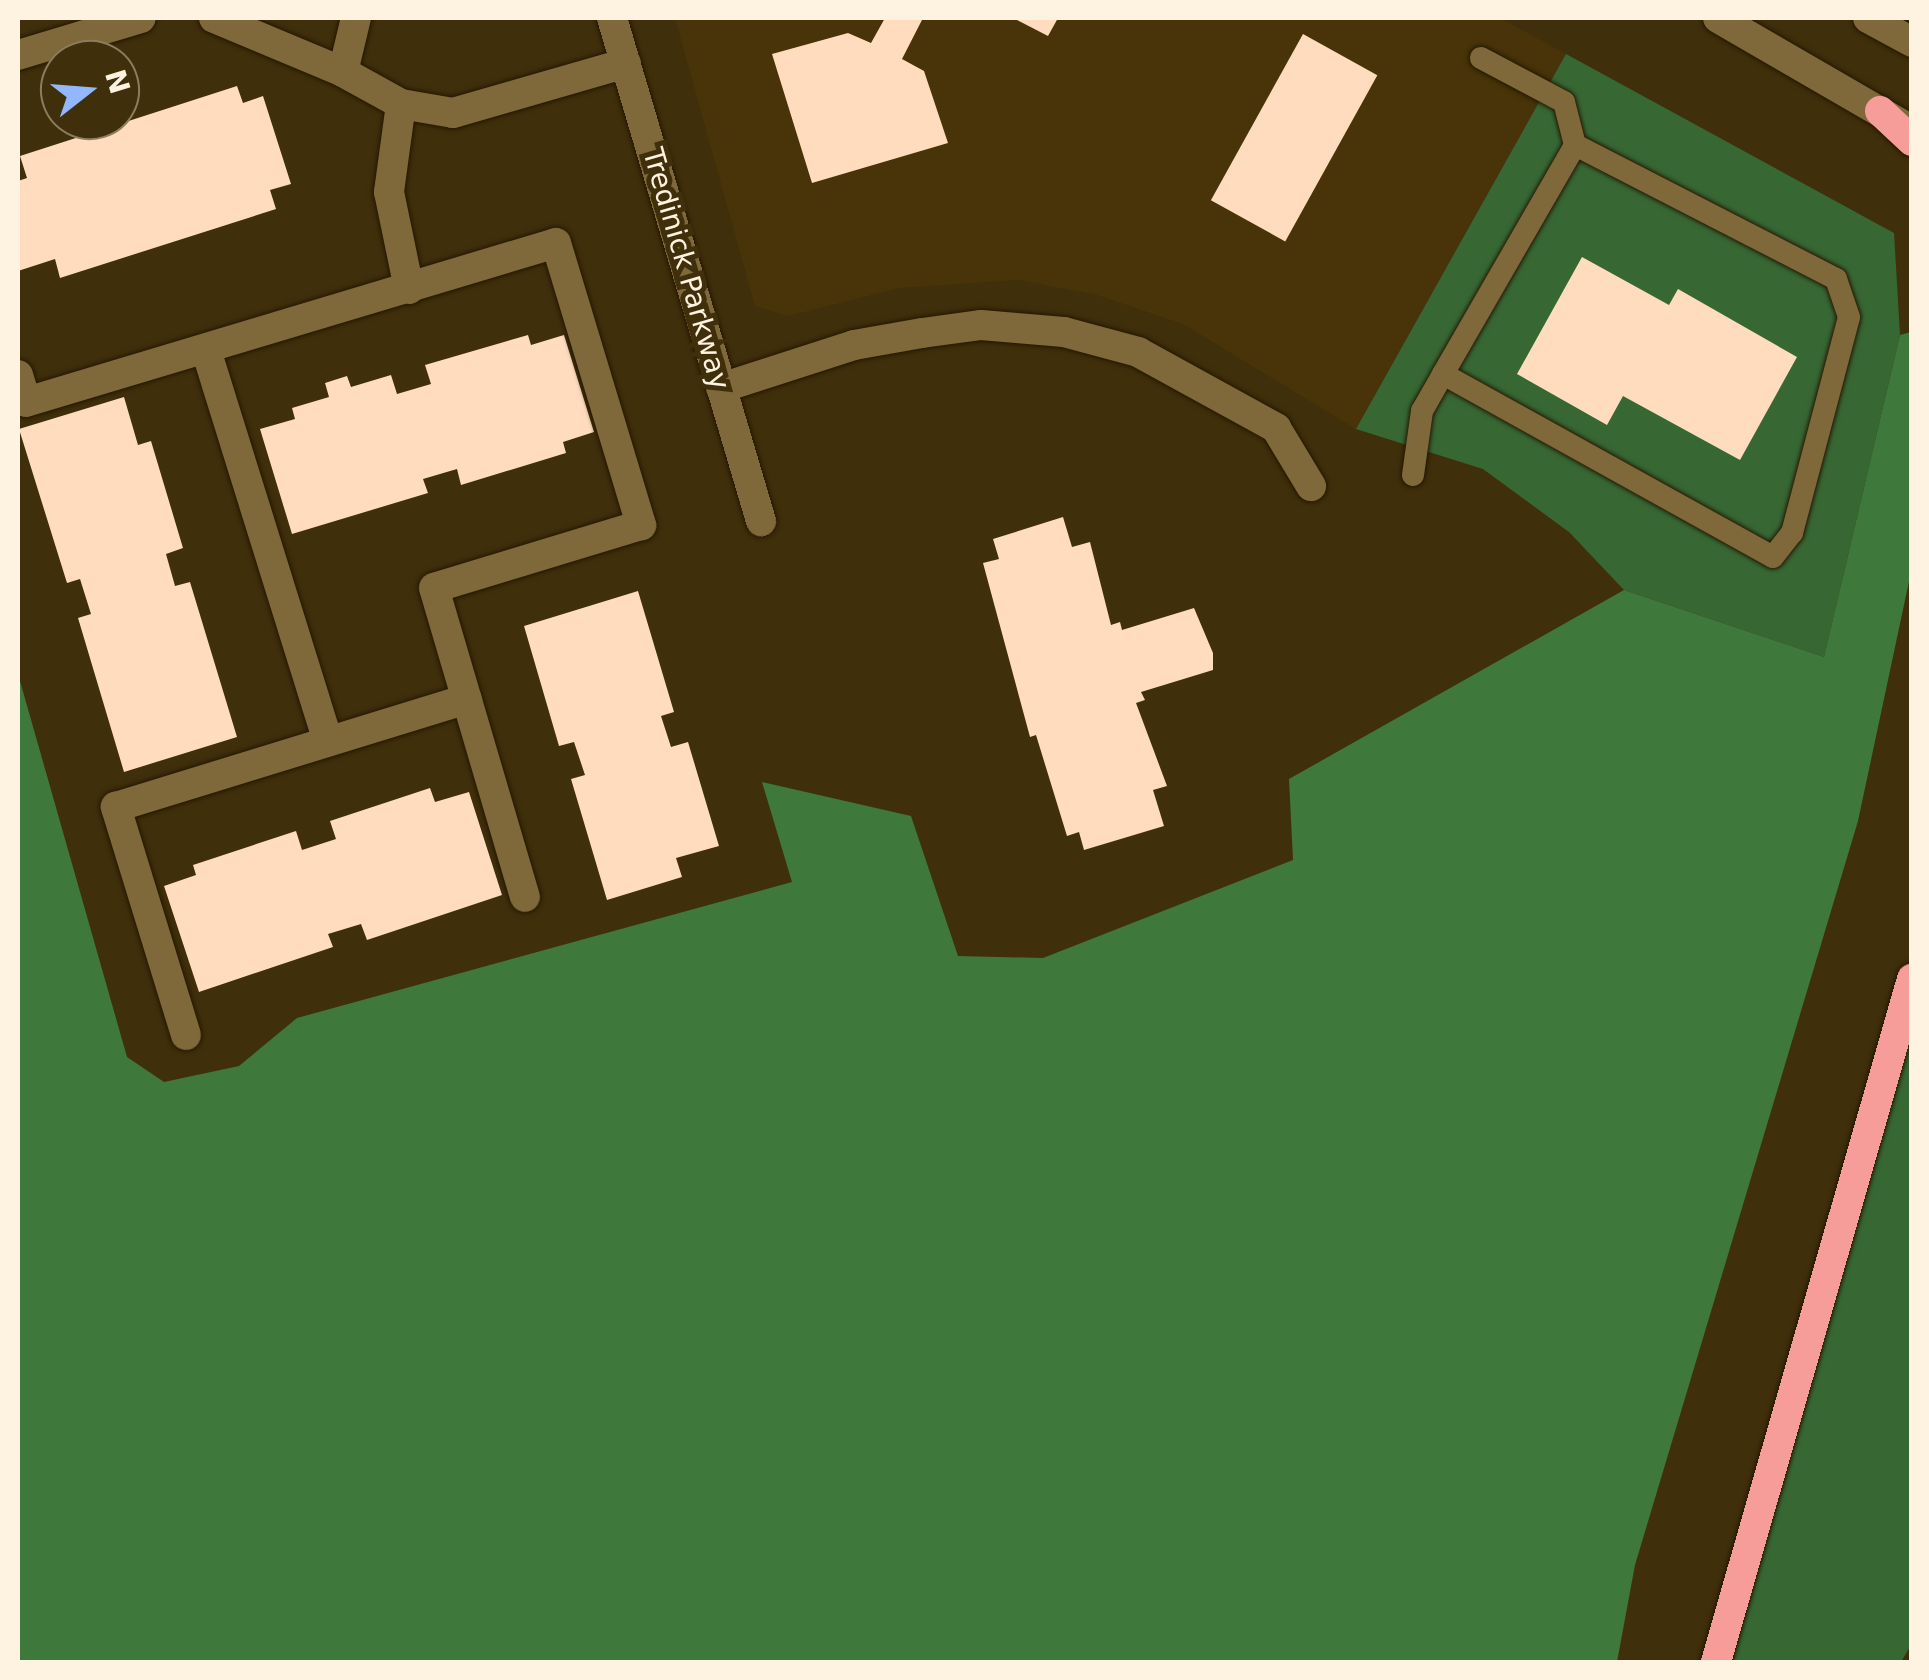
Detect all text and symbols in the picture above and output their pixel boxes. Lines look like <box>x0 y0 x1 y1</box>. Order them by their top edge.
north arrow <box>40 40 140 140</box>
text: N <box>98 66 136 98</box>
street label: Tredinick Parkway <box>635 144 737 394</box>

